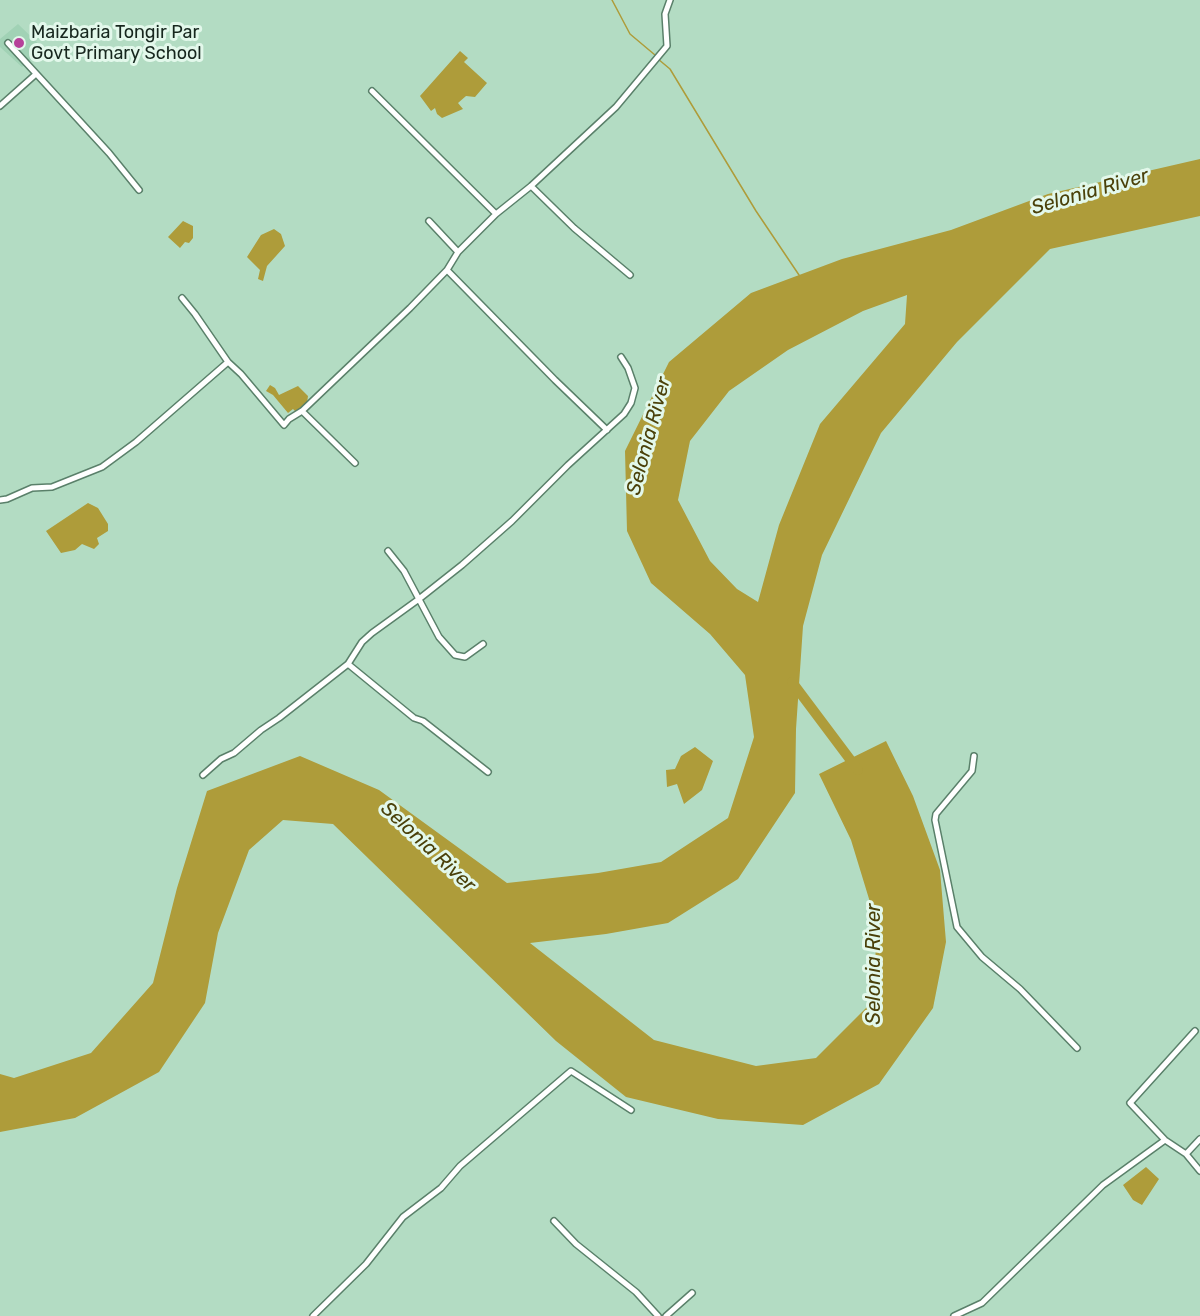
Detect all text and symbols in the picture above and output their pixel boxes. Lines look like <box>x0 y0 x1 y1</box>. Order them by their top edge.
place label: Maizbaria Tongir Par Govt Primary School <box>31 22 202 64</box>
marker: Maizbaria Tongir Par Govt Primary School <box>12 36 26 50</box>
water label: Selonia River <box>1029 164 1151 220</box>
water label: Selonia River <box>622 374 676 498</box>
water label: Selonia River <box>376 797 480 897</box>
water label: Selonia River <box>862 903 886 1025</box>

